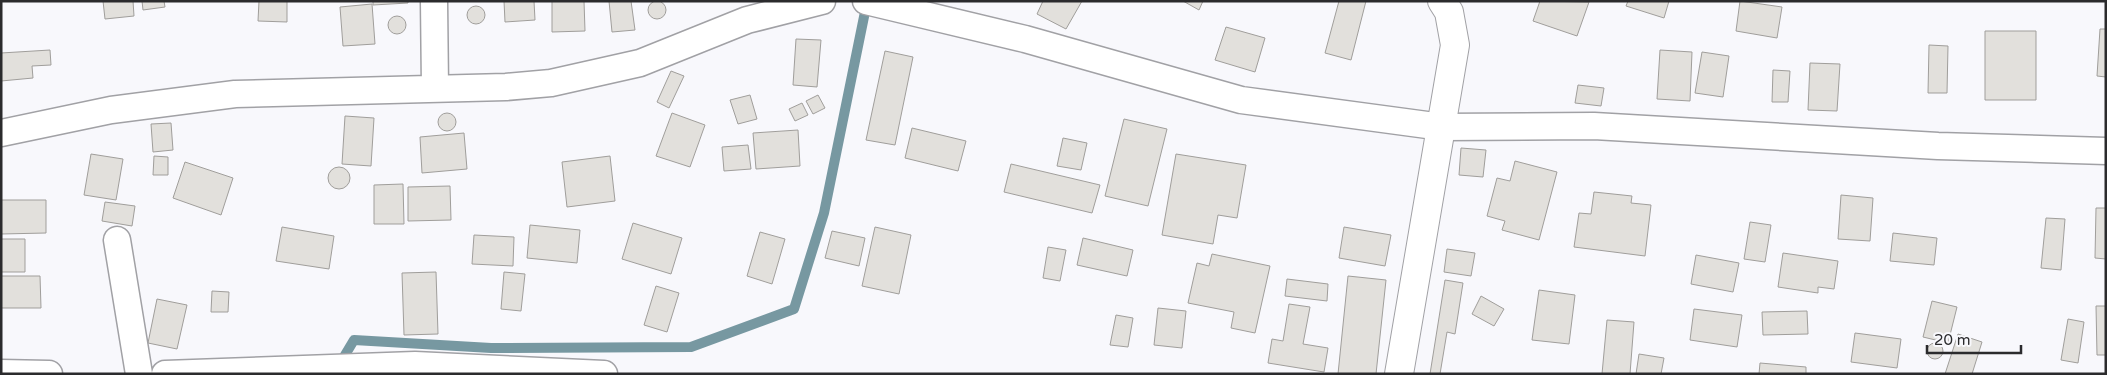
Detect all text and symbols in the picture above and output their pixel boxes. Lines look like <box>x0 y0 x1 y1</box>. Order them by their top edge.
scale bar <box>1927 322 2021 354</box>
text: 20 m <box>1934 331 1971 349</box>

